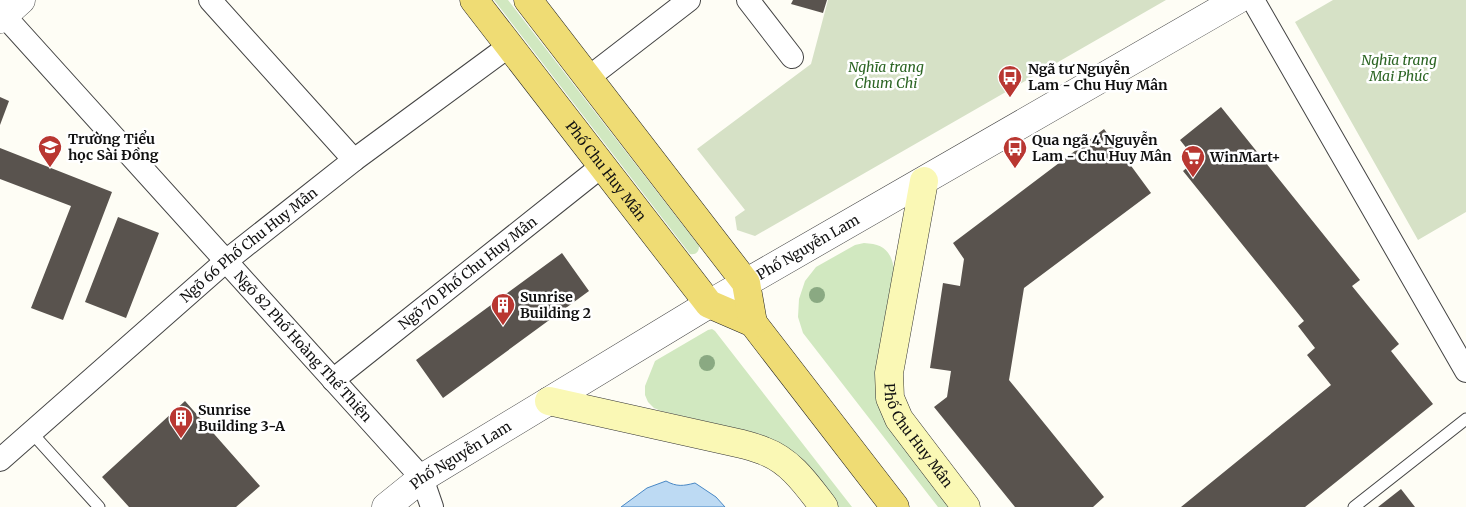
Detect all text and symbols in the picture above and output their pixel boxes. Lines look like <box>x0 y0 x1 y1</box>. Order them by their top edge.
park label: Nghĩa trang Mai Phúc <box>1361 51 1437 85</box>
park label: Nghĩa trang Chum Chi <box>848 58 924 92</box>
place label: Ngã tư Nguyễn Lam - Chu Huy Mân <box>1028 60 1168 94</box>
bus stop icon: Ngã tư Nguyễn Lam - Chu Huy Mân <box>997 64 1023 98</box>
street label: Phố Chu Huy Mân <box>562 117 650 224</box>
place label: Trường Tiểu học Sài Đồng <box>68 130 159 164</box>
place label: Qua ngã 4 Nguyễn Lam - Chu Huy Mân <box>1032 131 1172 165</box>
school or university icon: Trường Tiểu học Sài Đồng <box>37 134 63 168</box>
bus stop icon: Qua ngã 4 Nguyễn Lam - Chu Huy Mân <box>1002 135 1028 169</box>
supermarket icon: WinMart+ <box>1180 144 1206 178</box>
place label: WinMart+ <box>1209 148 1281 166</box>
street label: Ngõ 66 Phố Chu Huy Mân <box>176 183 321 306</box>
street label: Phố Nguyễn Lam <box>753 210 863 284</box>
street label: Ngõ 70 Phố Chu Huy Mân <box>395 212 540 333</box>
street label: Ngõ 82 Phố Hoàng Thế Thiện <box>230 267 376 426</box>
place label: Sunrise Building 2 <box>520 288 591 322</box>
building icon: Sunrise Building 2 <box>490 292 516 326</box>
street label: Phố Chu Huy Mân <box>880 383 957 491</box>
place label: Sunrise Building 3-A <box>198 401 286 435</box>
building icon: Sunrise Building 3-A <box>168 405 194 439</box>
street label: Phố Nguyễn Lam <box>406 417 514 493</box>

